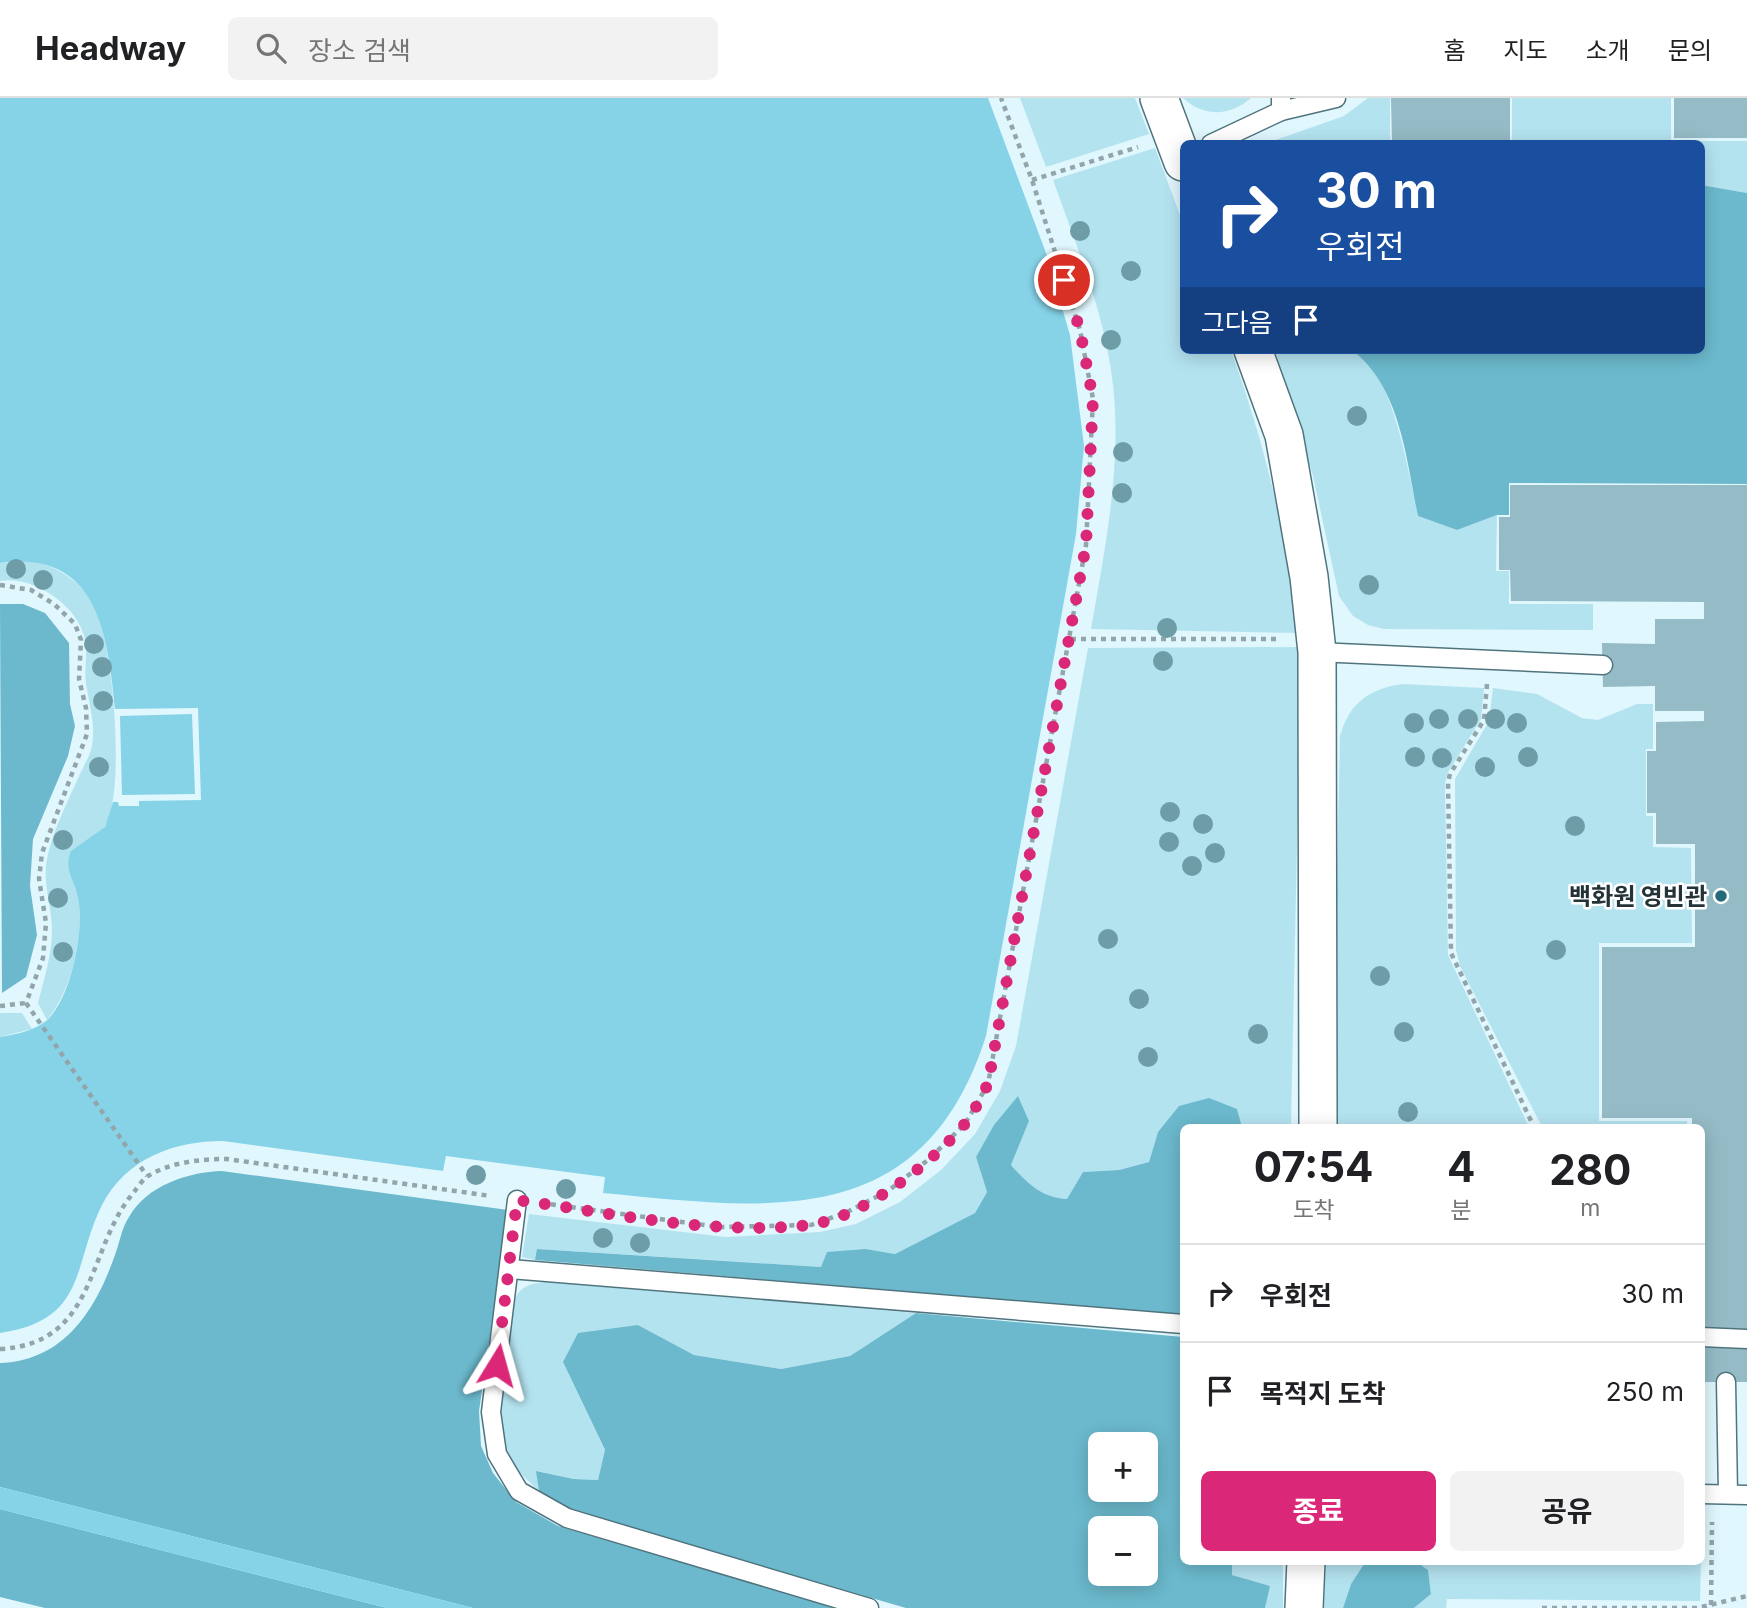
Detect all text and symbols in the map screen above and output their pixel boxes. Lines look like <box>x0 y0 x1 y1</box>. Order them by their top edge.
search box <box>228 17 718 80</box>
text: Headway <box>35 28 186 68</box>
icon: search <box>252 29 290 67</box>
text: 장소 검색 <box>308 35 411 66</box>
text: 홈 <box>1443 36 1465 65</box>
text: 지도 <box>1503 36 1548 65</box>
text: 소개 <box>1586 36 1630 65</box>
text: 문의 <box>1668 36 1712 65</box>
text: 30 m <box>1316 161 1437 220</box>
icon: right <box>1201 168 1292 259</box>
text: 우회전 <box>1316 227 1404 266</box>
pin <box>1034 250 1094 310</box>
icon: arrive <box>1045 261 1083 299</box>
icon: arrive <box>1287 301 1325 339</box>
text: 그다음 <box>1201 307 1273 338</box>
place label: 백화원 영빈관 <box>1569 882 1707 911</box>
marker: 백화원 영빈관 <box>1713 888 1729 904</box>
text: 07:54 <box>1254 1141 1373 1192</box>
text: 4 <box>1447 1141 1476 1192</box>
text: 280 <box>1549 1144 1631 1195</box>
text: m <box>1580 1194 1600 1222</box>
text: 도착 <box>1292 1196 1335 1224</box>
text: 분 <box>1451 1196 1472 1224</box>
icon: right <box>1201 1274 1239 1312</box>
text: 30 m <box>1621 1278 1684 1309</box>
text: 우회전 <box>1260 1280 1332 1311</box>
position arrow <box>460 1328 534 1402</box>
icon: arrive <box>1201 1372 1239 1410</box>
text: 250 m <box>1606 1376 1684 1407</box>
text: 목적지 도착 <box>1260 1378 1386 1409</box>
map controls <box>1088 1432 1158 1586</box>
button: + <box>1088 1432 1158 1502</box>
button: 종료 <box>1201 1471 1436 1551</box>
button: 공유 <box>1450 1471 1684 1551</box>
button: − <box>1088 1516 1158 1586</box>

